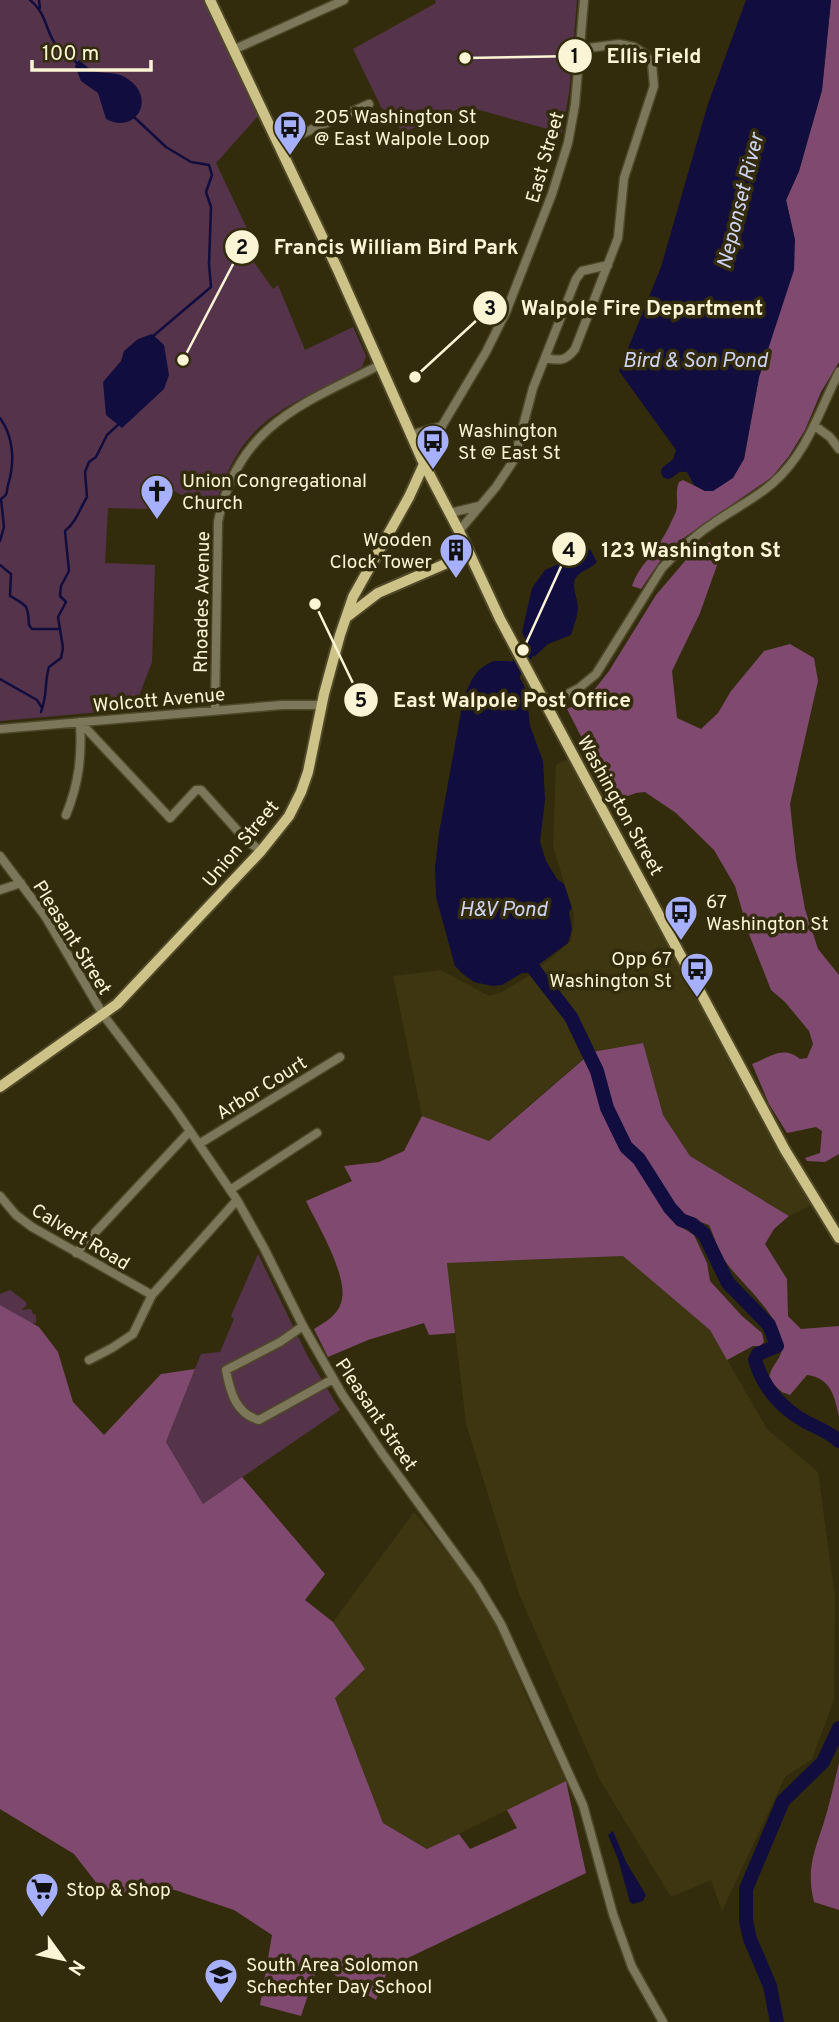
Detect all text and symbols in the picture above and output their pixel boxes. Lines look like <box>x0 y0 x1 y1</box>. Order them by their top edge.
scale bar <box>32 28 150 72</box>
callout: Ellis Field <box>558 35 716 77</box>
text: 100 m <box>42 41 99 68</box>
text: 1 <box>571 44 579 71</box>
text: Ellis Field <box>607 44 701 71</box>
place label: 205 Washington St @ East Walpole Loop <box>314 106 490 152</box>
bus stop icon: 205 Washington St @ East Walpole Loop <box>271 108 309 157</box>
street label: East Street <box>521 109 570 206</box>
water label: Neponset River <box>712 129 772 272</box>
callout: Francis William Bird Park <box>224 226 532 268</box>
text: 2 <box>236 235 248 262</box>
text: Francis William Bird Park <box>274 235 519 262</box>
callout: Walpole Fire Department <box>472 287 778 329</box>
text: 3 <box>484 296 496 323</box>
text: Walpole Fire Department <box>521 296 763 323</box>
water label: Bird & Son Pond <box>622 348 769 375</box>
place label: Washington St @ East St <box>458 420 561 466</box>
bus stop icon: Washington St @ East St <box>414 422 452 471</box>
place label: Union Congregational Church <box>182 470 367 516</box>
church icon: Union Congregational Church <box>138 472 176 521</box>
callout: 123 Washington St <box>552 528 794 570</box>
place label: Wooden Clock Tower <box>330 529 433 575</box>
street label: Rhoades Avenue <box>190 531 216 673</box>
building icon: Wooden Clock Tower <box>437 531 475 580</box>
text: 4 <box>562 538 576 565</box>
text: 123 Washington St <box>601 538 781 565</box>
callout: East Walpole Post Office <box>344 679 645 721</box>
street label: Wolcott Avenue <box>92 683 226 719</box>
text: 5 <box>355 688 367 715</box>
text: East Walpole Post Office <box>393 688 631 715</box>
street label: Washington Street <box>571 732 668 880</box>
street label: Union Street <box>198 796 285 893</box>
street label: Pleasant Street <box>27 876 116 1000</box>
place label: 67 Washington St <box>706 891 829 937</box>
bus stop icon: 67 Washington St <box>662 893 700 942</box>
water label: H&V Pond <box>459 897 549 924</box>
place label: Opp 67 Washington St <box>549 948 672 994</box>
bus stop icon: Opp 67 Washington St <box>678 950 716 999</box>
street label: Arbor Court <box>212 1051 312 1126</box>
street label: Calvert Road <box>26 1199 134 1276</box>
street label: Pleasant Street <box>329 1354 422 1476</box>
supermarket icon: Stop & Shop <box>23 1870 61 1919</box>
place label: Stop & Shop <box>66 1879 171 1903</box>
north arrow <box>28 1924 98 1994</box>
place label: South Area Solomon Schechter Day School <box>246 1954 432 2000</box>
text: N <box>62 1955 89 1979</box>
school or university icon: South Area Solomon Schechter Day School <box>202 1956 240 2005</box>

